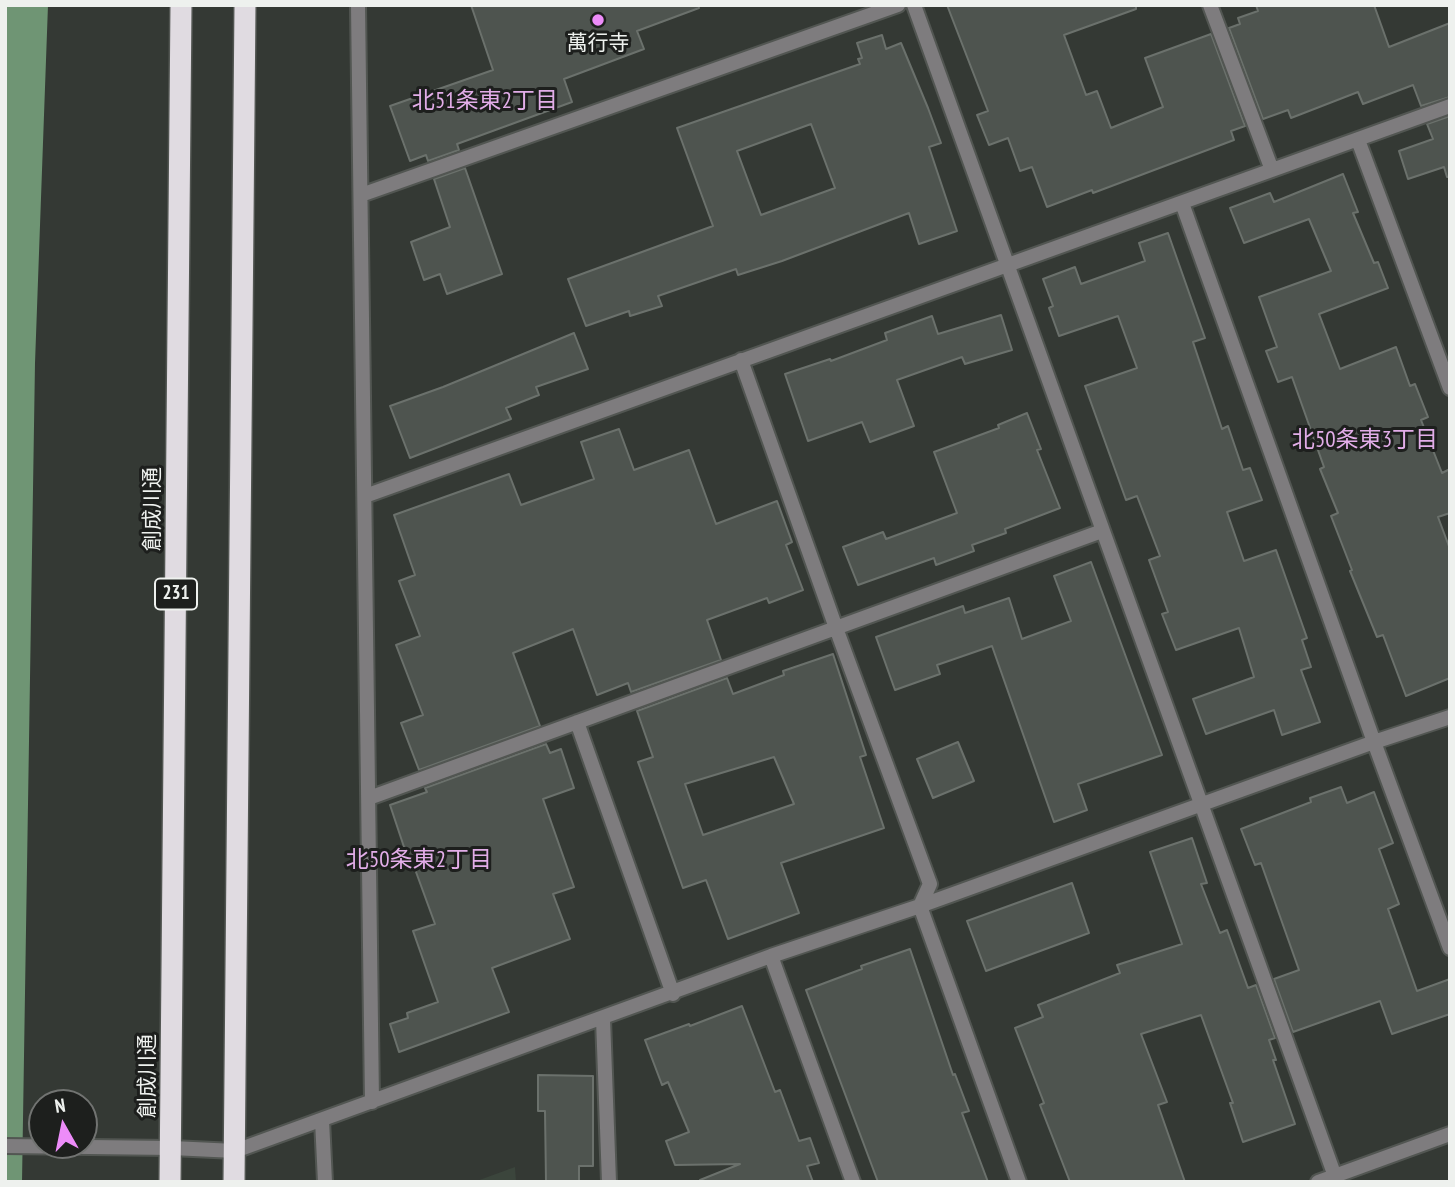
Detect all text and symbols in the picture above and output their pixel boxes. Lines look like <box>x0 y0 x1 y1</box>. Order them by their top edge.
marker: 萬行寺 <box>590 12 606 28</box>
place label: 萬行寺 <box>567 31 629 57</box>
district label: 北51条東2丁目 <box>412 87 558 115</box>
district label: 北50条東3丁目 <box>1292 426 1438 454</box>
street label: 創成川通 <box>140 467 166 551</box>
road number: 231 <box>155 579 197 610</box>
district label: 北50条東2丁目 <box>346 846 492 874</box>
street label: 創成川通 <box>135 1034 161 1118</box>
north arrow <box>28 1089 98 1159</box>
text: N <box>53 1093 67 1118</box>

